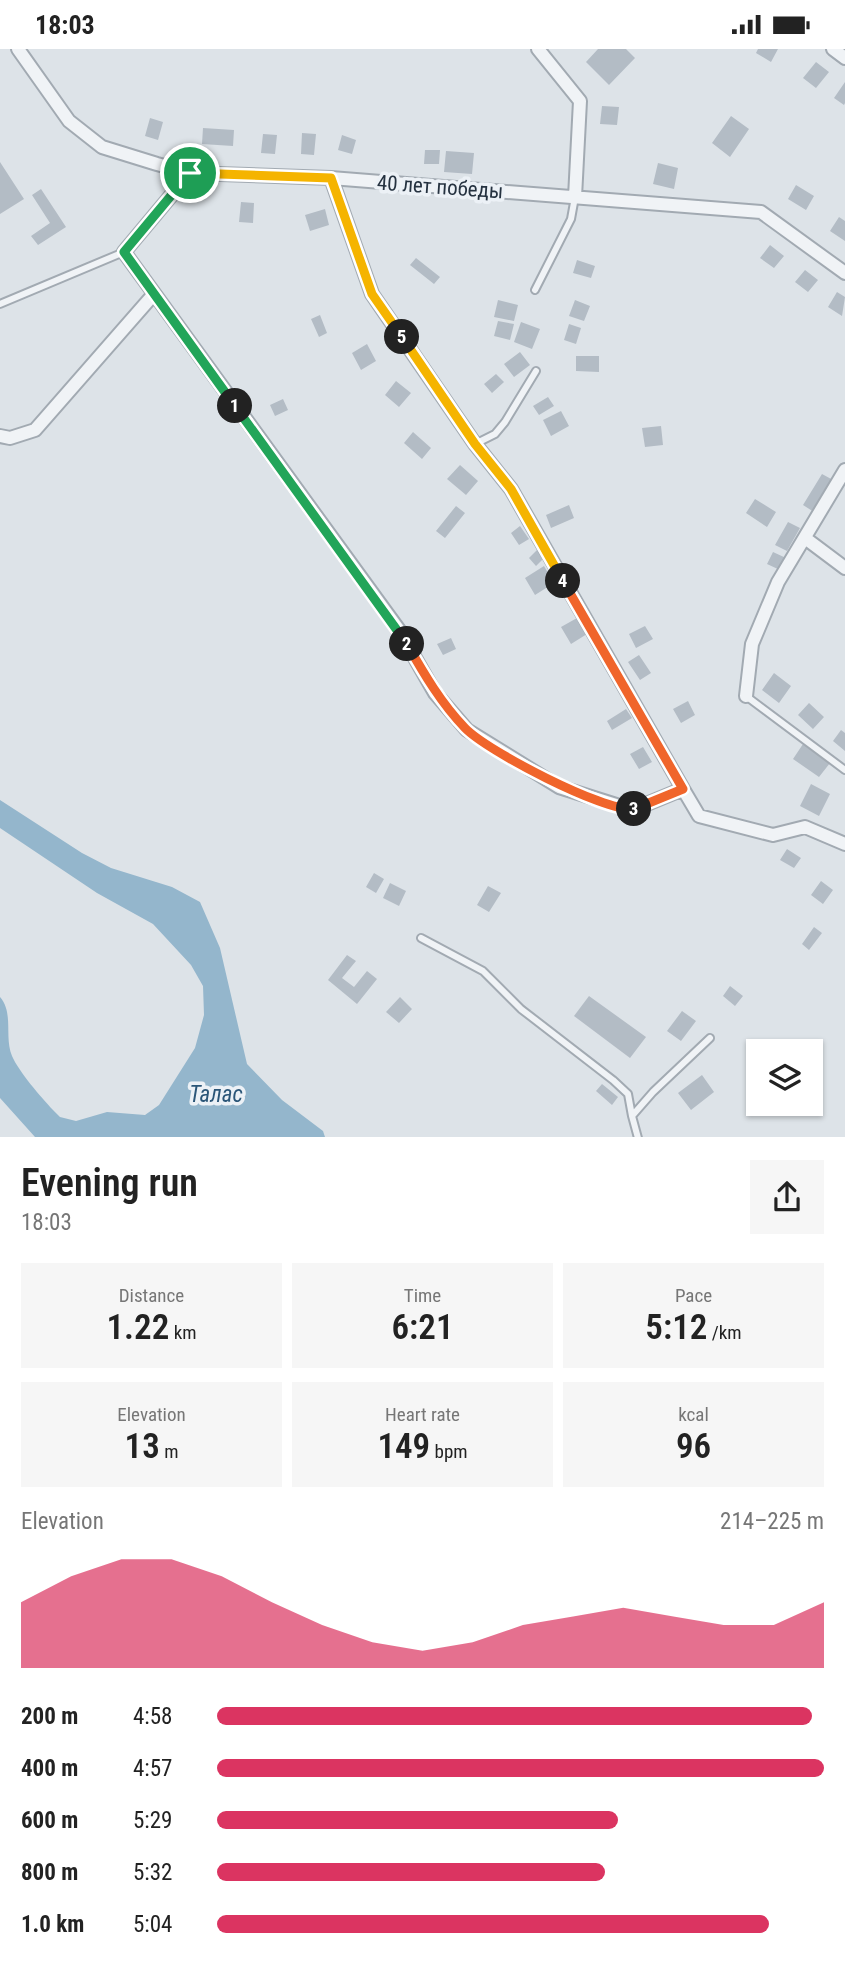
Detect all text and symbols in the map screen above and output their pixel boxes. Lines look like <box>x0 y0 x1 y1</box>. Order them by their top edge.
text: 18:03 <box>35 10 95 40</box>
pin <box>160 143 220 203</box>
icon: arrive <box>171 154 209 192</box>
street label: 40 лет победы <box>376 171 504 203</box>
pin: 5 <box>384 319 420 355</box>
text: 5 <box>397 325 406 348</box>
pin: 1 <box>218 389 252 423</box>
text: 1 <box>230 394 239 417</box>
pin: 4 <box>546 563 580 599</box>
text: 4 <box>558 569 567 592</box>
pin: 2 <box>390 627 424 661</box>
text: 2 <box>402 632 411 655</box>
pin: 3 <box>616 791 652 827</box>
text: 3 <box>629 797 638 820</box>
map controls <box>746 1039 823 1116</box>
button: layers <box>746 1039 823 1116</box>
water label: Талас <box>189 1081 243 1108</box>
button: share <box>750 1160 824 1234</box>
text: Evening run <box>21 1161 198 1205</box>
text: 18:03 <box>21 1209 72 1236</box>
text: Distance <box>119 1284 184 1307</box>
text: Time <box>404 1284 441 1307</box>
text: Pace <box>675 1284 712 1307</box>
text: 1.22 <box>106 1307 169 1348</box>
text: 6:21 <box>391 1307 454 1348</box>
text: 5:12 <box>645 1307 707 1348</box>
text: km <box>169 1321 197 1344</box>
text: /km <box>707 1321 742 1344</box>
text: Elevation <box>117 1403 186 1426</box>
text: Heart rate <box>385 1403 460 1426</box>
text: kcal <box>678 1403 709 1426</box>
text: 13 <box>125 1426 160 1467</box>
text: 149 <box>377 1426 430 1467</box>
text: 96 <box>676 1426 711 1467</box>
text: m <box>160 1440 178 1463</box>
text: bpm <box>430 1440 468 1463</box>
text: Elevation <box>21 1508 104 1535</box>
text: 214–225 m <box>720 1508 824 1535</box>
text: 200 m <box>21 1703 78 1730</box>
text: 4:58 <box>133 1703 172 1730</box>
text: 400 m <box>21 1755 78 1782</box>
text: 4:57 <box>133 1755 172 1782</box>
text: 600 m <box>21 1807 78 1834</box>
text: 5:29 <box>133 1807 172 1834</box>
text: 800 m <box>21 1859 78 1886</box>
text: 5:32 <box>133 1859 172 1886</box>
text: 1.0 km <box>21 1911 84 1938</box>
text: 5:04 <box>133 1911 172 1938</box>

